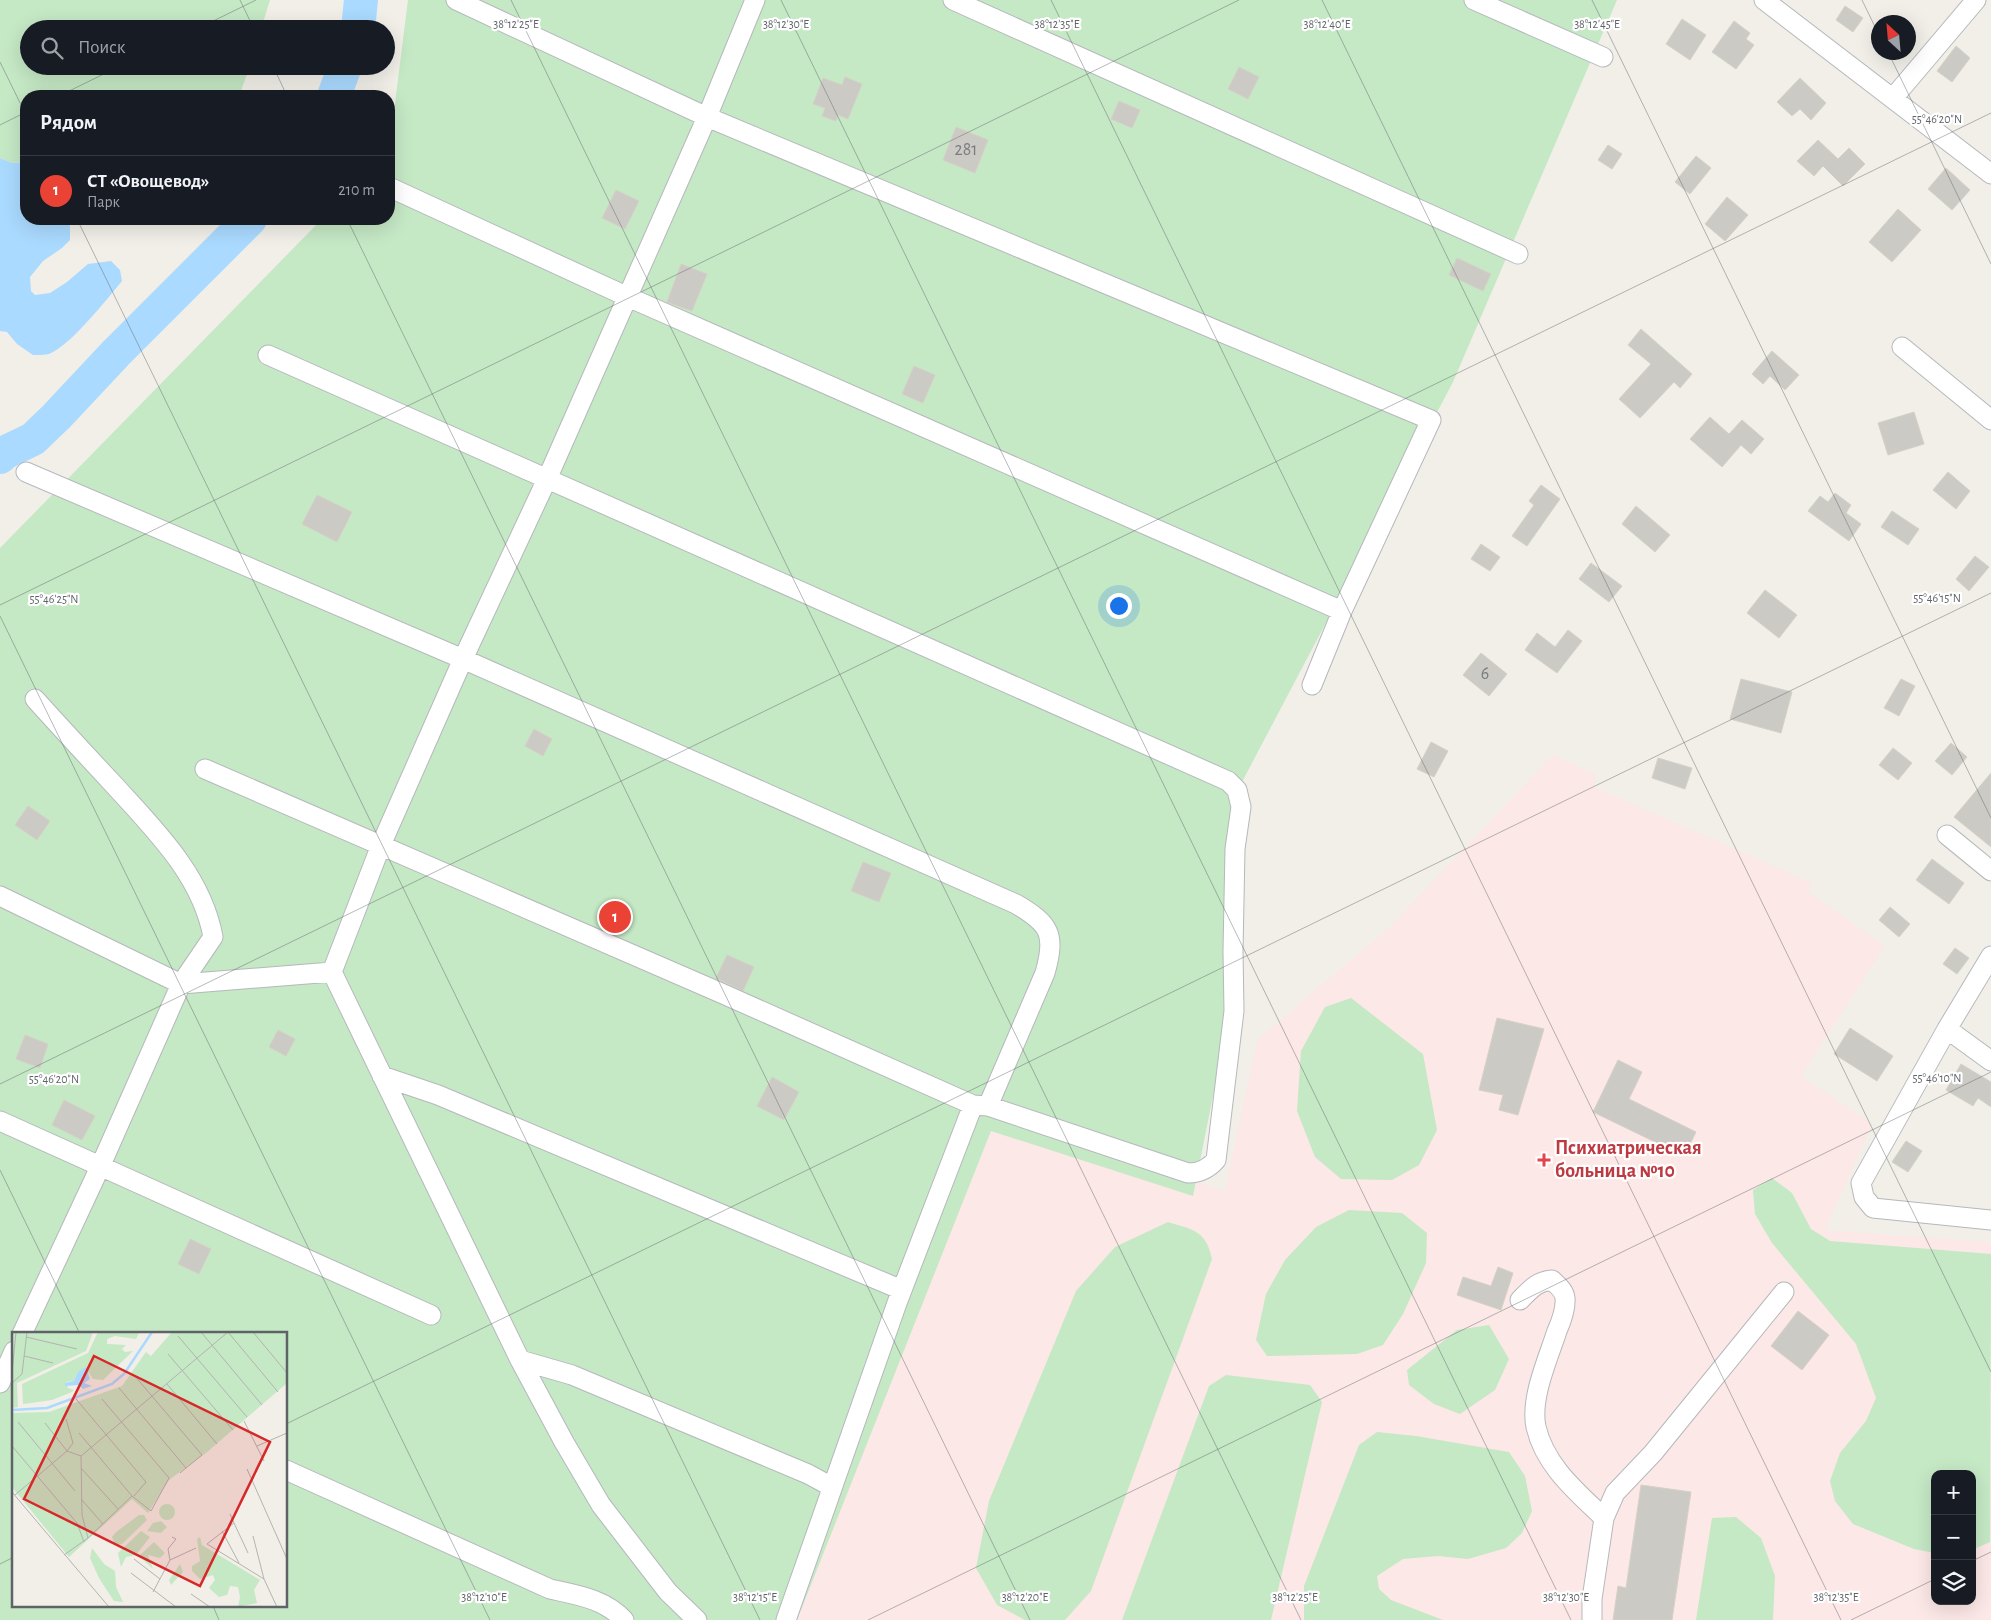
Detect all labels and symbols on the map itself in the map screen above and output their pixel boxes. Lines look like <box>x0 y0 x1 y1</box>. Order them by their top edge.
north arrow <box>1871 15 1916 60</box>
text: 38°12'25"E <box>493 18 539 30</box>
text: 38°12'30"E <box>763 18 809 30</box>
text: 38°12'35"E <box>1035 18 1080 30</box>
text: 38°12'40"E <box>1304 18 1351 30</box>
text: 38°12'45"E <box>1574 18 1620 30</box>
text: 55°46'20"N <box>1912 113 1962 125</box>
house number: 281 <box>955 141 977 159</box>
text: 55°46'15"N <box>1913 592 1961 604</box>
text: 55°46'25"N <box>30 593 78 605</box>
your location <box>1106 593 1132 619</box>
house number: 6 <box>1481 665 1489 683</box>
pin: 1 <box>599 898 631 936</box>
text: 55°46'10"N <box>1913 1072 1961 1084</box>
text: 55°46'20"N <box>29 1073 79 1085</box>
place label: Психиатрическая больница №10 <box>1555 1138 1702 1181</box>
marker: Психиатрическая больница №10 <box>1537 1153 1551 1167</box>
inset map <box>12 1332 288 1608</box>
text: 38°12'10"E <box>461 1591 507 1603</box>
text: 38°12'15"E <box>733 1591 777 1603</box>
text: 38°12'20"E <box>1002 1591 1049 1603</box>
text: 38°12'25"E <box>1272 1591 1318 1603</box>
text: 38°12'30"E <box>1543 1591 1589 1603</box>
text: 38°12'35"E <box>1814 1591 1859 1603</box>

